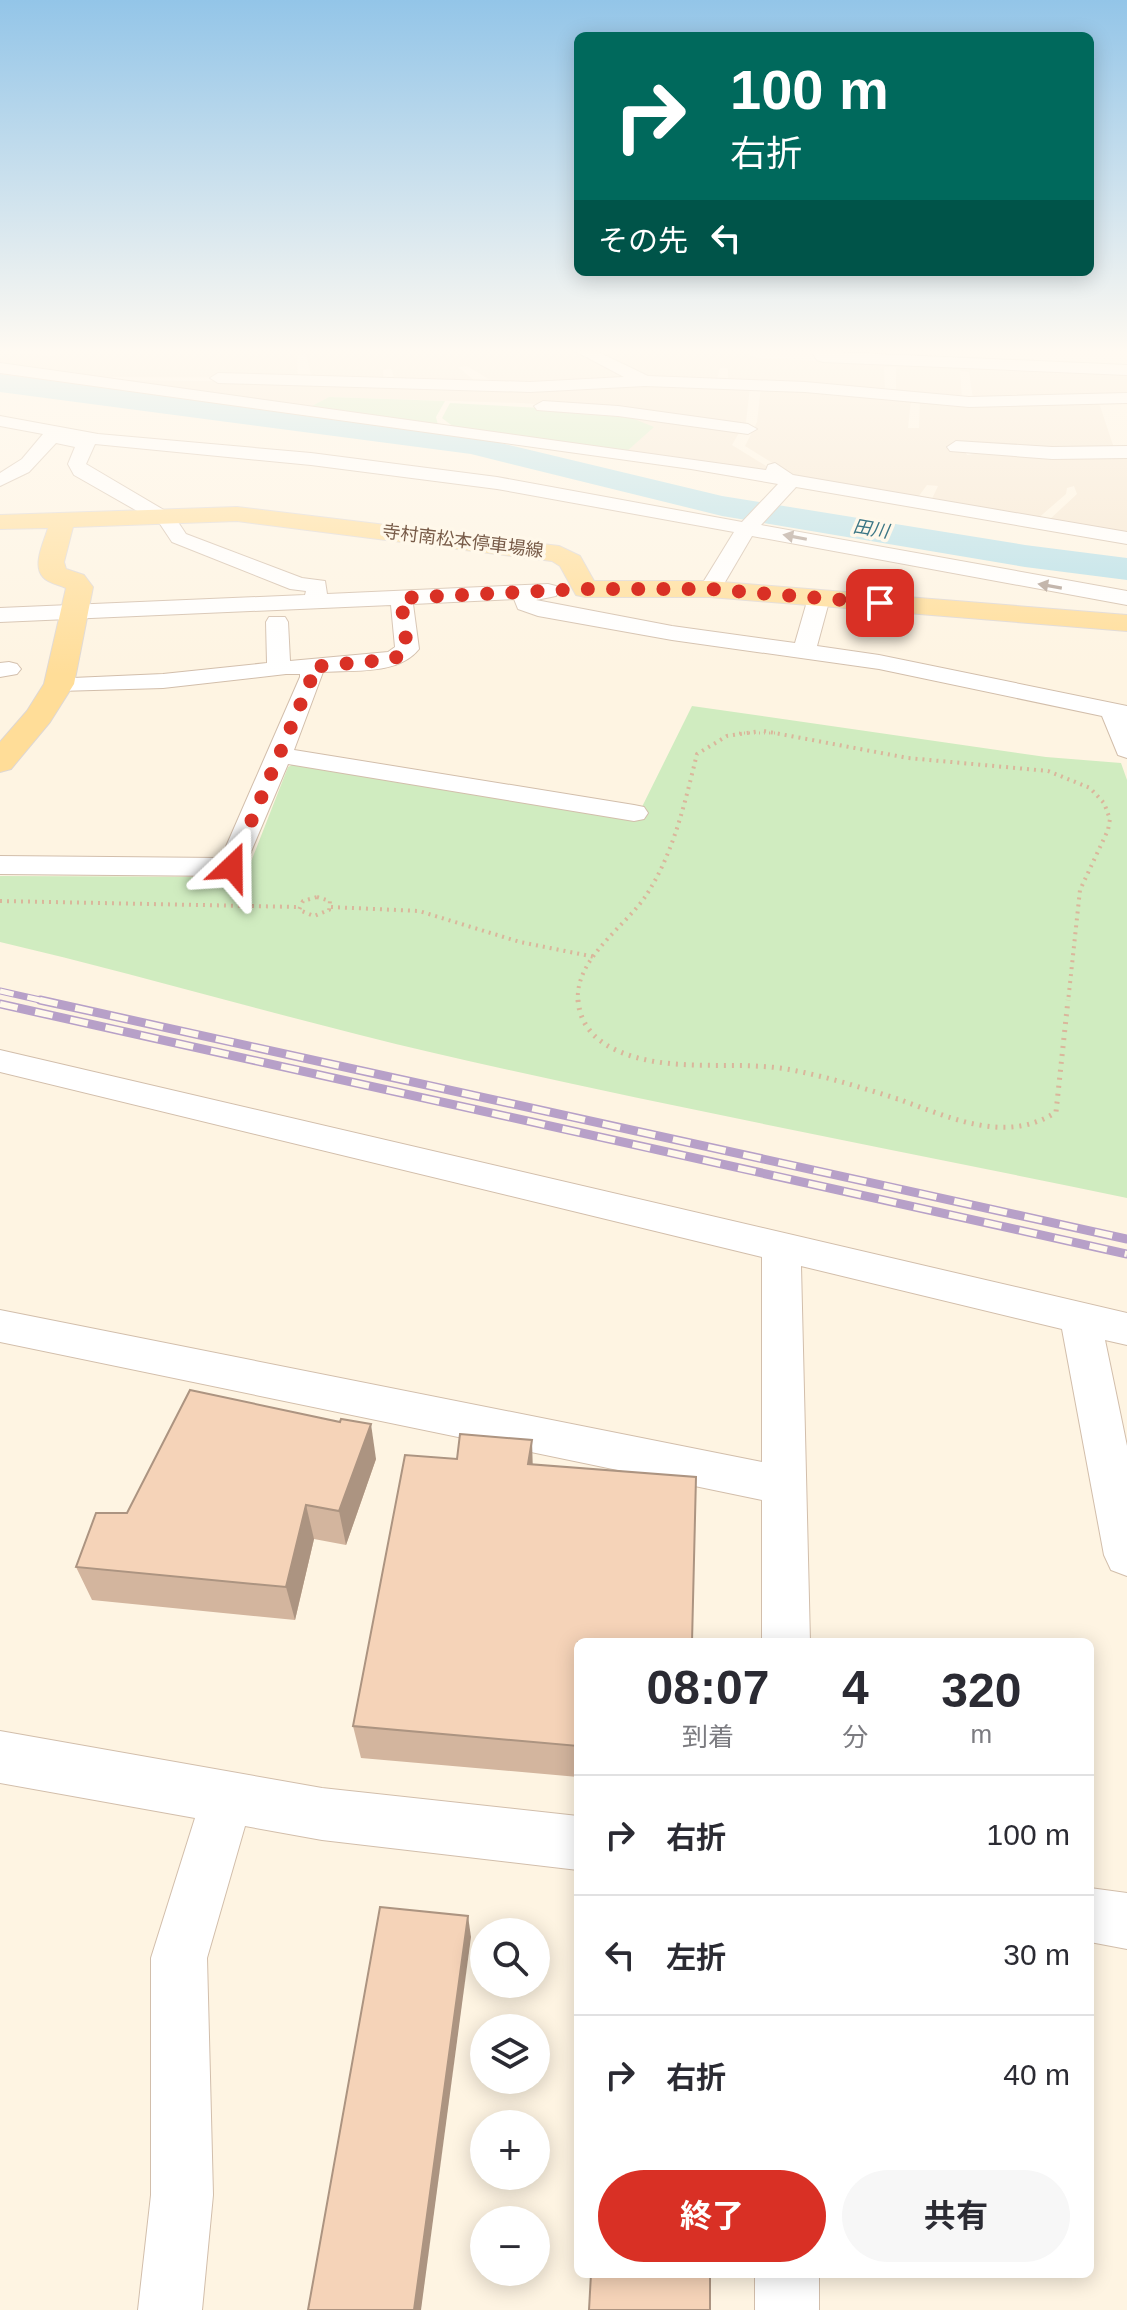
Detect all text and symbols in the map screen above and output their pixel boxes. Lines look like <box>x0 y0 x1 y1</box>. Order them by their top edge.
text: 100 m <box>730 58 889 121</box>
icon: right <box>598 64 702 168</box>
text: 右折 <box>730 133 802 174</box>
icon: left <box>704 216 748 260</box>
text: その先 <box>598 224 688 257</box>
water label: 田川 <box>852 516 892 542</box>
street label: 寺村南松本停車場線 <box>381 521 545 561</box>
one-way arrow <box>782 530 807 543</box>
pin <box>846 569 914 637</box>
one-way arrow <box>1037 579 1062 591</box>
icon: arrive <box>858 581 902 625</box>
position arrow <box>190 825 274 909</box>
text: 08:07 <box>647 1661 769 1714</box>
text: 4 <box>842 1661 869 1714</box>
text: 320 <box>941 1664 1021 1717</box>
text: m <box>971 1719 992 1749</box>
text: 到着 <box>682 1722 734 1752</box>
text: 分 <box>842 1722 868 1752</box>
icon: right <box>598 1813 642 1857</box>
text: 100 m <box>987 1818 1070 1851</box>
text: 右折 <box>666 1821 726 1854</box>
map controls <box>470 1918 550 2286</box>
button: search <box>470 1918 550 1998</box>
icon: left <box>598 1933 642 1977</box>
text: 30 m <box>1003 1938 1070 1971</box>
text: 左折 <box>666 1941 726 1974</box>
button: layers <box>470 2014 550 2094</box>
icon: right <box>598 2053 642 2097</box>
text: 40 m <box>1003 2058 1070 2091</box>
text: 右折 <box>666 2061 726 2094</box>
button: + <box>470 2110 550 2190</box>
button: 終了 <box>598 2170 826 2262</box>
button: 共有 <box>842 2170 1070 2262</box>
button: − <box>470 2206 550 2286</box>

